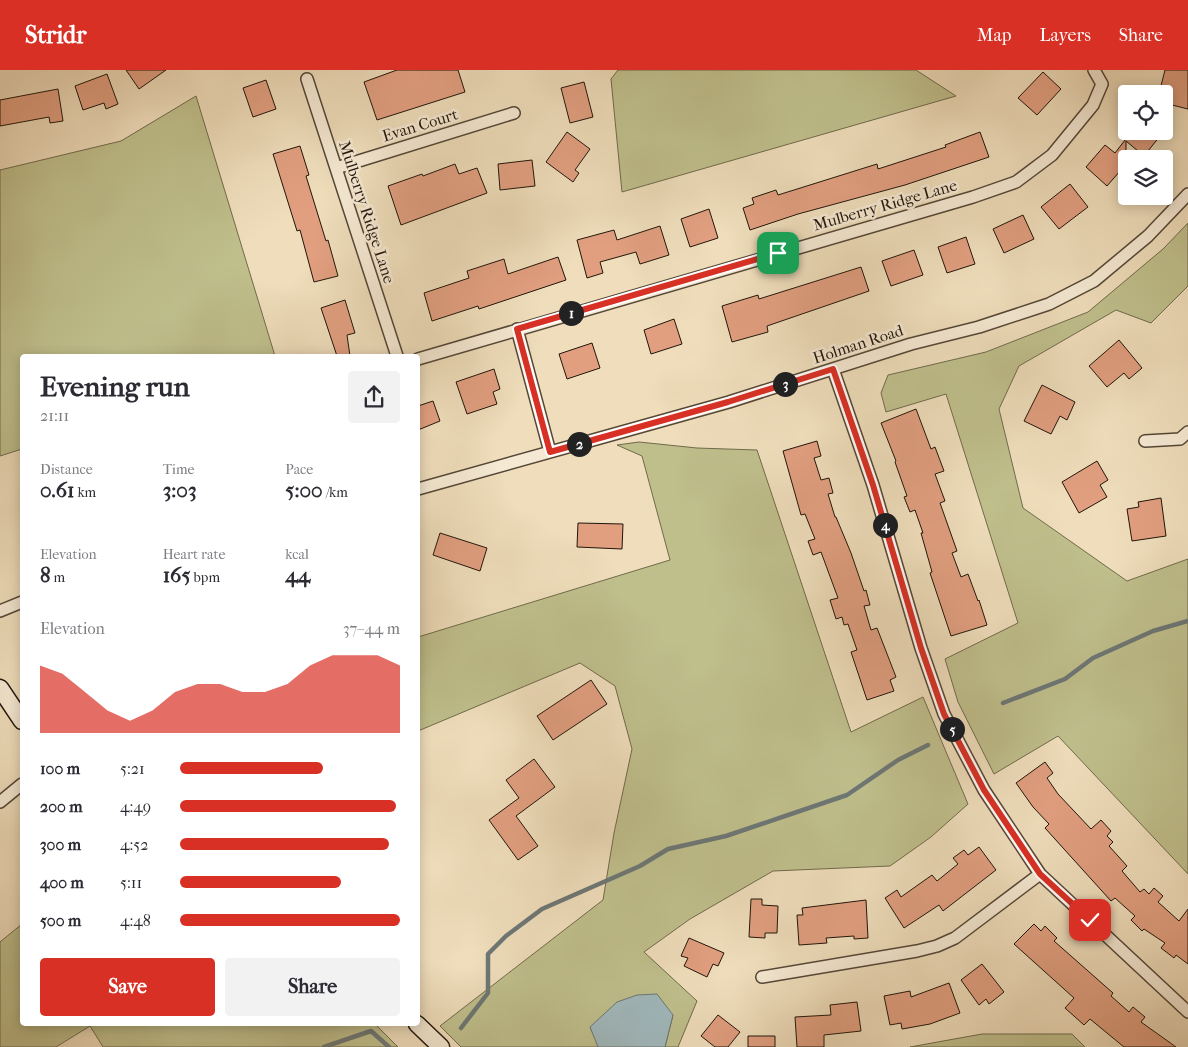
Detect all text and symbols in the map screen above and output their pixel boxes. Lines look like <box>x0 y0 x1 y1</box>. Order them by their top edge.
text: Stridr <box>25 21 86 49</box>
text: Map <box>977 25 1011 46</box>
text: Layers <box>1039 25 1091 46</box>
text: Share <box>1119 25 1163 46</box>
map controls <box>1118 85 1173 205</box>
button: locate <box>1118 85 1173 140</box>
street label: Evan Court <box>380 104 460 145</box>
street label: Mulberry Ridge Lane <box>335 138 399 286</box>
button: layers <box>1118 150 1173 205</box>
street label: Mulberry Ridge Lane <box>811 175 959 235</box>
pin <box>757 232 799 274</box>
icon: arrive <box>764 239 792 267</box>
pin: 1 <box>558 300 584 326</box>
text: 1 <box>569 305 574 322</box>
street label: Holman Road <box>810 320 906 368</box>
text: Evening run <box>40 370 190 403</box>
button: share <box>348 371 400 423</box>
pin: 3 <box>772 372 798 396</box>
text: 3 <box>783 376 788 393</box>
text: 21:11 <box>40 406 69 425</box>
pin: 2 <box>566 432 592 456</box>
text: 2 <box>576 436 583 453</box>
text: Distance <box>40 461 93 478</box>
text: Time <box>163 461 194 478</box>
text: Pace <box>285 461 313 478</box>
text: 0.61 <box>40 478 74 502</box>
text: 3:03 <box>163 478 197 502</box>
text: 5:00 <box>285 478 323 502</box>
text: km <box>74 484 96 501</box>
text: /km <box>323 484 348 501</box>
pin: 4 <box>872 512 898 538</box>
text: 4 <box>881 517 890 534</box>
text: Elevation <box>40 546 97 563</box>
text: Heart rate <box>163 546 225 563</box>
text: kcal <box>285 546 309 563</box>
text: 8 <box>40 563 51 587</box>
text: 165 <box>163 563 191 587</box>
text: 44 <box>285 563 310 587</box>
text: m <box>51 569 65 586</box>
text: bpm <box>191 569 220 586</box>
text: Elevation <box>40 619 105 638</box>
text: 37–44 m <box>343 619 400 638</box>
pin: 5 <box>940 716 964 742</box>
text: 5 <box>949 721 956 738</box>
text: 100 m <box>40 759 80 778</box>
text: 5:21 <box>120 759 145 778</box>
text: 200 m <box>40 797 83 816</box>
text: 4:49 <box>120 797 151 816</box>
text: 300 m <box>40 835 81 854</box>
text: 4:52 <box>120 835 148 854</box>
text: 400 m <box>40 873 84 892</box>
text: 5:11 <box>120 873 142 892</box>
pin <box>1069 899 1111 941</box>
icon: check <box>1076 906 1104 934</box>
text: 500 m <box>40 911 81 930</box>
text: 4:48 <box>120 911 151 930</box>
button: Save <box>40 958 215 1016</box>
button: Share <box>225 958 400 1016</box>

